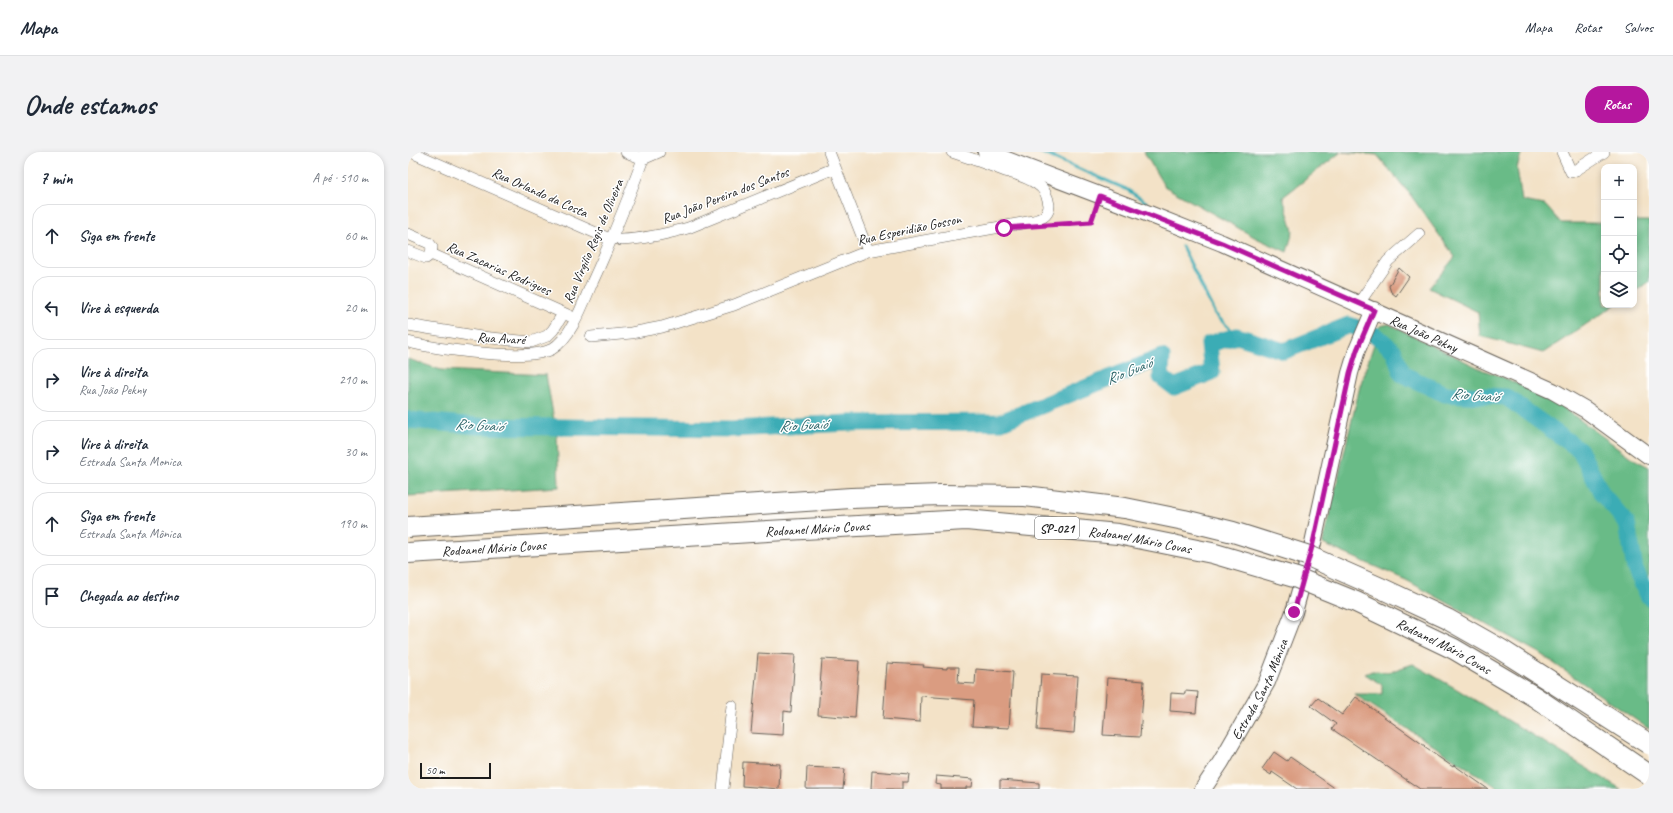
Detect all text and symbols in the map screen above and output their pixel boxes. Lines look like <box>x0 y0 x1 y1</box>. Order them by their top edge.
text: Mapa <box>20 16 57 40</box>
text: Mapa <box>1525 19 1552 36</box>
text: Rotas <box>1574 19 1602 36</box>
text: Salvos <box>1624 19 1653 36</box>
button: Rotas <box>1585 86 1649 123</box>
text: Onde estamos <box>24 87 156 122</box>
street label: Rua João Pereira dos Santos <box>659 163 792 227</box>
street label: Rua Orlando da Costa <box>489 164 591 222</box>
map controls <box>1601 164 1637 308</box>
button: + <box>1601 164 1637 200</box>
text: 7 min <box>40 168 73 189</box>
text: A pé · 510 m <box>312 170 368 186</box>
street label: Rua Virgilio Regis de Oliveira <box>560 176 628 306</box>
button: − <box>1601 200 1637 236</box>
street label: Rua Esperidião Gosson <box>855 210 963 249</box>
route start <box>995 219 1013 237</box>
icon: ahead <box>41 225 63 247</box>
text: Siga em frente <box>79 227 155 246</box>
text: 60 m <box>345 228 367 244</box>
button: locate <box>1601 236 1637 272</box>
street label: Rua Zacarias Rodrigues <box>444 238 554 299</box>
button: layers <box>1601 272 1637 308</box>
icon: left <box>41 297 63 319</box>
text: Vire à esquerda <box>79 299 158 318</box>
text: 20 m <box>345 300 367 316</box>
street label: Rua João Pekny <box>1387 311 1461 357</box>
street label: Rua Avaré <box>476 329 528 348</box>
water label: Rio Guaió <box>1104 352 1159 389</box>
text: Vire à direita <box>79 363 148 382</box>
icon: right <box>41 369 63 391</box>
text: 210 m <box>339 372 367 388</box>
text: Rua João Pekny <box>79 382 146 398</box>
water label: Rio Guaió <box>1451 384 1504 407</box>
water label: Rio Guaió <box>455 415 508 436</box>
water label: Rio Guaió <box>779 415 832 436</box>
text: Vire à direita <box>79 435 148 454</box>
icon: right <box>41 441 63 463</box>
text: 30 m <box>345 444 367 460</box>
text: Estrada Santa Monica <box>79 454 182 470</box>
text: Siga em frente <box>79 507 155 526</box>
icon: ahead <box>41 513 63 535</box>
text: 190 m <box>339 516 367 532</box>
street label: Rodoanel Mário Covas <box>765 517 871 540</box>
road number: SP-021 <box>1035 517 1079 539</box>
street label: Rodoanel Mário Covas <box>1087 523 1194 558</box>
text: Estrada Santa Mônica <box>79 526 181 542</box>
street label: Rodoanel Mário Covas <box>441 537 548 560</box>
icon: arrive <box>41 585 63 607</box>
text: Chegada ao destino <box>79 587 178 606</box>
route end <box>1285 603 1303 621</box>
street label: Rodoanel Mário Covas <box>1393 615 1495 679</box>
street label: Estrada Santa Mônica <box>1228 636 1292 743</box>
scale bar <box>420 761 491 780</box>
text: 50 m <box>426 763 445 777</box>

